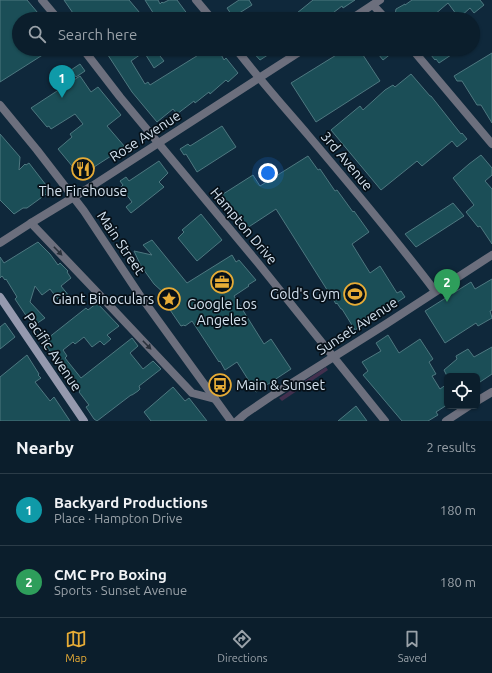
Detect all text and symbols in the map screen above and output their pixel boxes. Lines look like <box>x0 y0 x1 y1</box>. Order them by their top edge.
search box <box>12 12 480 56</box>
icon: search <box>26 23 48 45</box>
text: Search here <box>58 26 137 43</box>
pin: 1 <box>49 65 75 98</box>
street label: Rose Avenue <box>107 107 183 165</box>
street label: 3rd Avenue <box>318 128 376 194</box>
restaurant icon: The Firehouse <box>70 156 96 182</box>
your location <box>258 163 278 183</box>
place label: The Firehouse <box>39 183 127 199</box>
street label: Hampton Drive <box>207 184 281 268</box>
street label: Main Street <box>94 208 148 278</box>
one-way arrow <box>53 246 63 256</box>
office icon: Google Los Angeles <box>209 269 235 295</box>
pin: 2 <box>434 269 460 302</box>
sports icon: Gold's Gym <box>342 281 368 307</box>
place icon: Giant Binoculars <box>156 286 182 312</box>
place label: Gold's Gym <box>270 286 340 302</box>
place label: Giant Binoculars <box>52 291 154 307</box>
street label: Sunset Avenue <box>314 294 400 358</box>
place label: Google Los Angeles <box>187 296 257 328</box>
street label: Pacific Avenue <box>21 310 85 394</box>
one-way arrow <box>142 340 152 350</box>
bus stop icon: Main & Sunset <box>207 372 233 398</box>
map controls <box>444 373 480 409</box>
button: locate <box>444 373 480 409</box>
place label: Main & Sunset <box>236 377 325 393</box>
text: Nearby <box>16 438 74 457</box>
text: 2 results <box>426 440 476 454</box>
text: Backyard Productions <box>54 494 208 511</box>
text: 1 <box>25 503 33 517</box>
text: 180 m <box>440 503 476 517</box>
text: Place · Hampton Drive <box>54 511 183 525</box>
text: CMC Pro Boxing <box>54 566 167 583</box>
text: 2 <box>25 575 33 589</box>
text: 180 m <box>440 575 476 589</box>
text: Sports · Sunset Avenue <box>54 583 187 597</box>
tab: Map <box>65 628 87 664</box>
tab: Directions <box>217 628 267 664</box>
tab: Saved <box>398 628 427 664</box>

